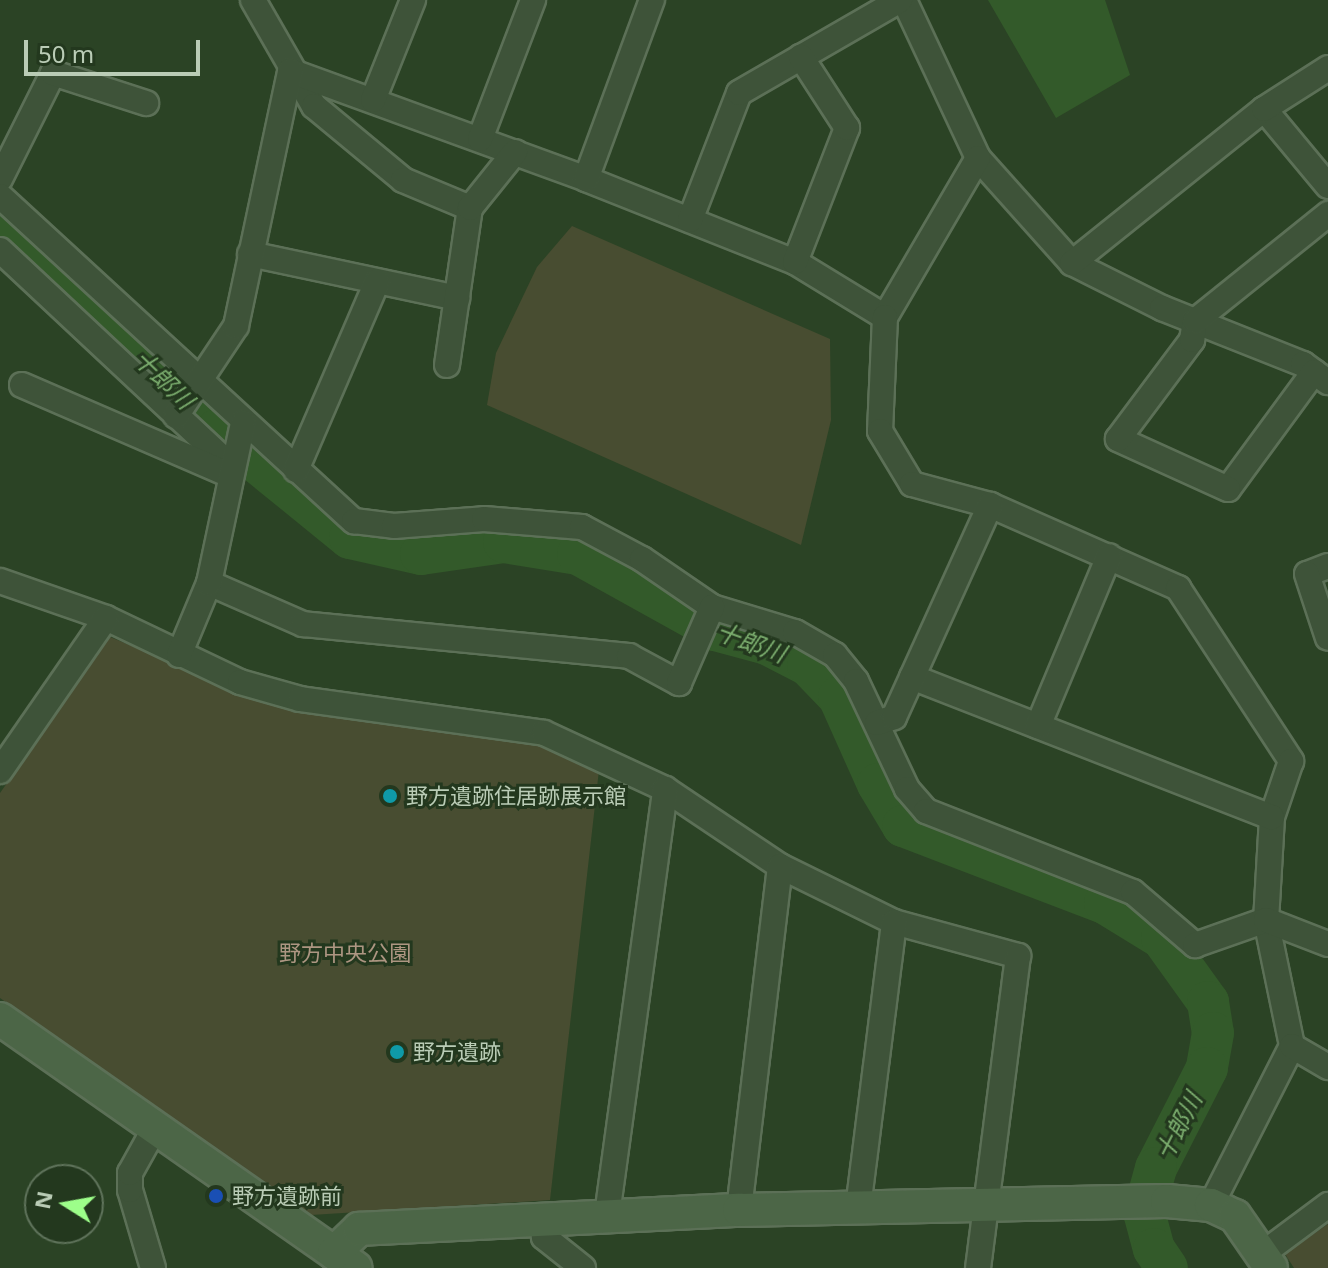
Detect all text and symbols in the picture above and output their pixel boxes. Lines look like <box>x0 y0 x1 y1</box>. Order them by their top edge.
scale bar <box>28 24 204 74</box>
text: 50 m <box>38 37 94 70</box>
water label: 十郎川 <box>128 344 200 414</box>
water label: 十郎川 <box>712 616 790 668</box>
place label: 野方遺跡住居跡展示館 <box>406 783 626 809</box>
marker: 野方遺跡住居跡展示館 <box>381 787 399 805</box>
park label: 野方中央公園 <box>279 940 411 966</box>
place label: 野方遺跡 <box>413 1039 501 1065</box>
marker: 野方遺跡 <box>388 1043 406 1061</box>
water label: 十郎川 <box>1149 1087 1207 1165</box>
north arrow <box>24 1164 104 1244</box>
place label: 野方遺跡前 <box>232 1183 342 1209</box>
marker: 野方遺跡前 <box>207 1187 225 1205</box>
text: N <box>26 1188 59 1211</box>

